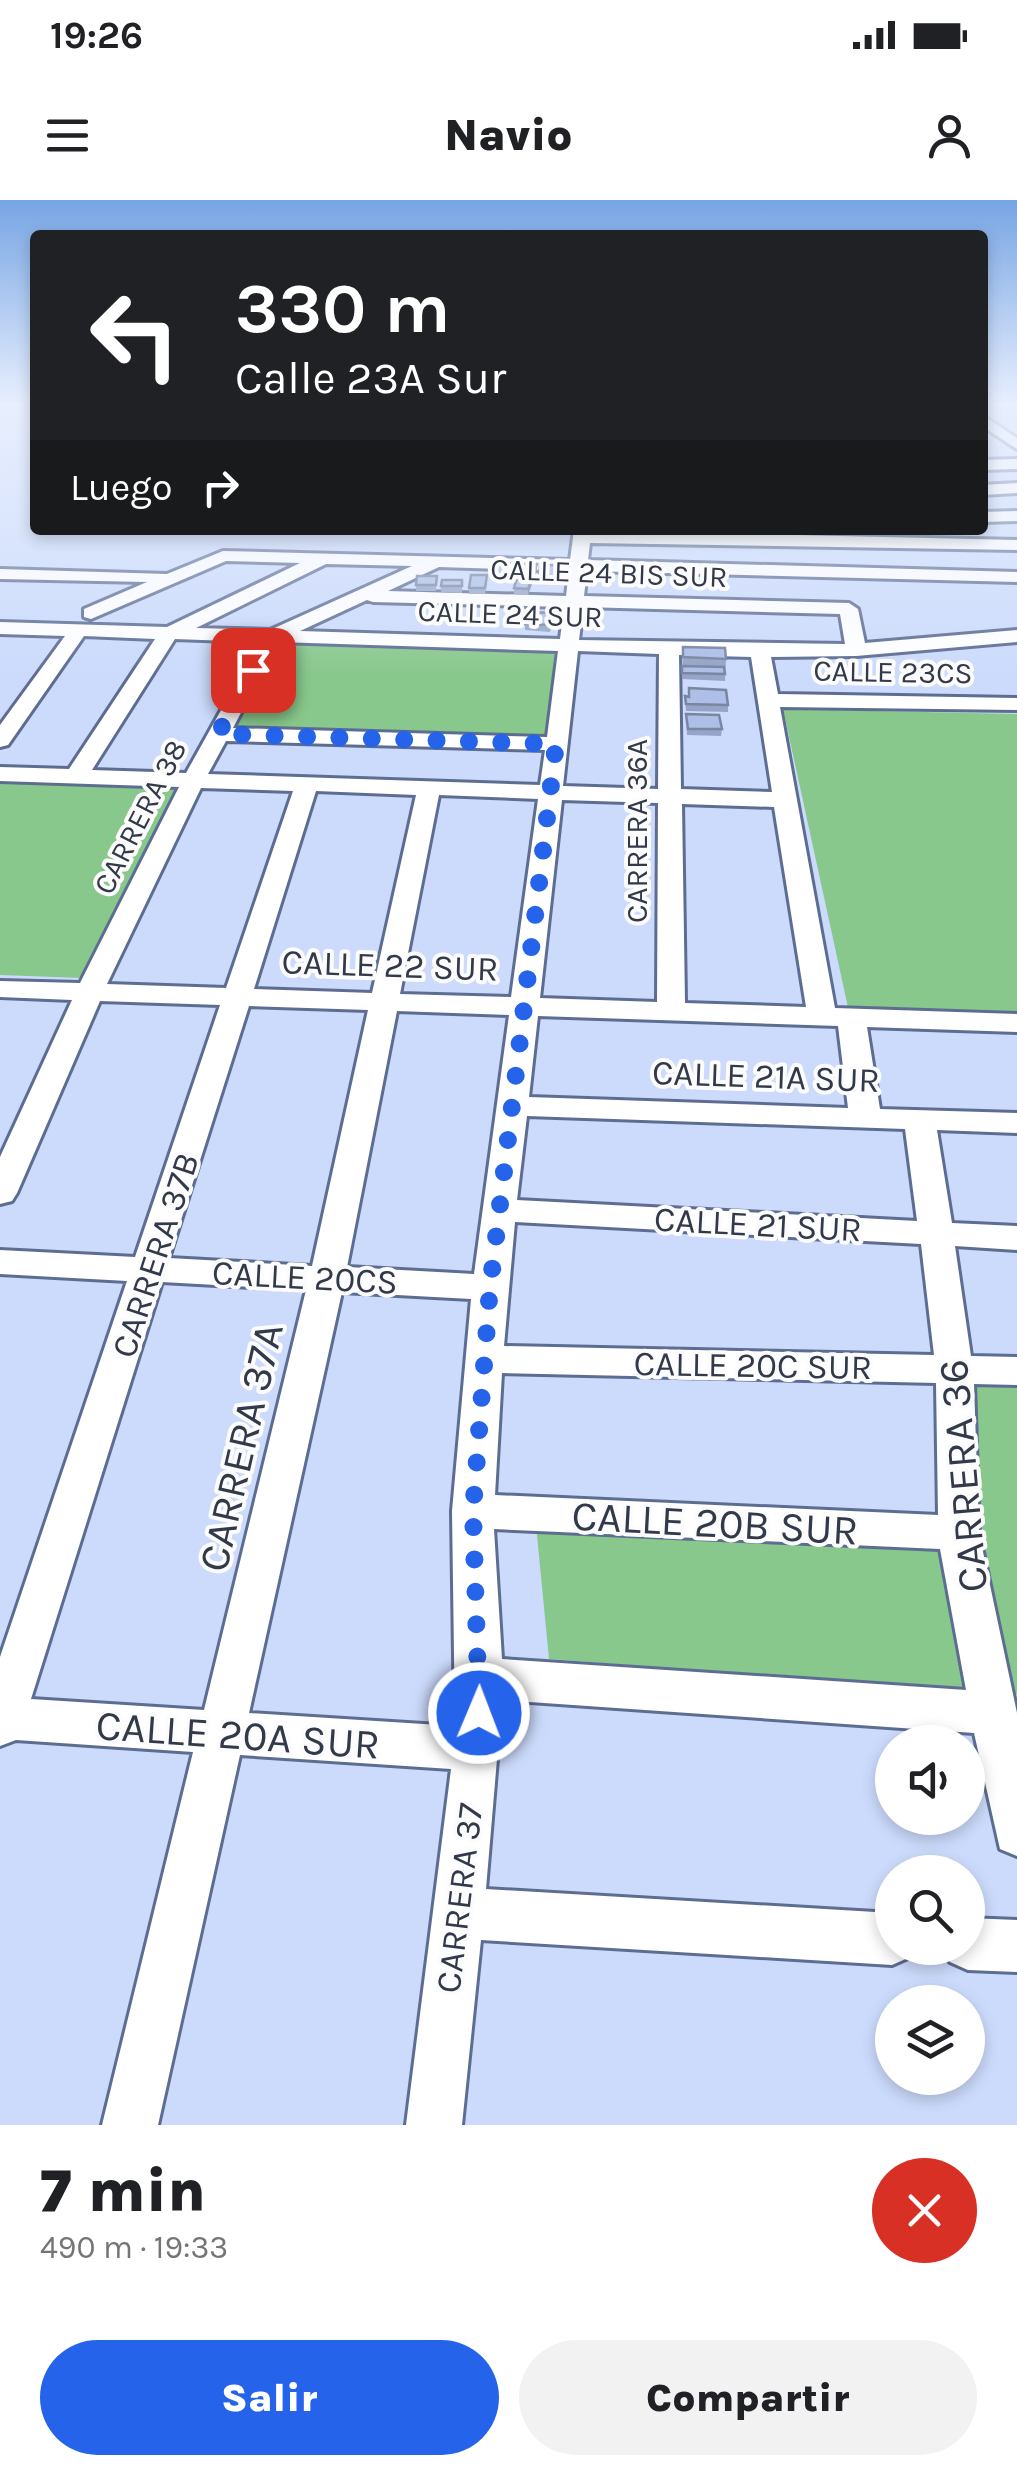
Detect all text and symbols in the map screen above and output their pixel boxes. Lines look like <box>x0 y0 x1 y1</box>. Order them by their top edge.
text: 19:26 <box>50 13 143 58</box>
icon: menu <box>40 108 95 163</box>
icon: person <box>922 108 977 163</box>
text: Navio <box>444 109 573 161</box>
text: 330 m <box>235 268 451 350</box>
icon: left <box>70 270 200 400</box>
text: Calle 23A Sur <box>235 352 506 404</box>
icon: right <box>193 460 248 515</box>
text: Luego <box>70 465 173 510</box>
street label: CALLE 24 BIS SUR <box>490 551 728 595</box>
street label: CALLE 24 SUR <box>417 593 603 635</box>
pin <box>211 628 296 713</box>
icon: arrive <box>226 643 281 698</box>
street label: CALLE 23CS <box>813 653 973 691</box>
street label: CARRERA 38 <box>86 734 194 900</box>
street label: CARRERA 36A <box>619 739 655 923</box>
street label: CALLE 22 SUR <box>281 941 499 990</box>
street label: CALLE 21A SUR <box>651 1052 881 1101</box>
street label: CARRERA 37B <box>103 1148 208 1363</box>
street label: CALLE 21 SUR <box>653 1199 863 1250</box>
street label: CALLE 20CS <box>211 1252 399 1303</box>
street label: CARRERA 37A <box>188 1318 294 1576</box>
street label: CALLE 20C SUR <box>633 1343 873 1388</box>
street label: CARRERA 36 <box>928 1357 998 1594</box>
street label: CALLE 20B SUR <box>571 1491 859 1555</box>
position arrow <box>427 1661 531 1765</box>
street label: CALLE 20A SUR <box>94 1700 382 1770</box>
map controls <box>875 1725 985 2095</box>
button: sound <box>875 1725 985 1835</box>
street label: CARRERA 37 <box>428 1801 491 1995</box>
button: search <box>875 1855 985 1965</box>
button: layers <box>875 1985 985 2095</box>
text: 7 min <box>40 2156 206 2226</box>
button: close <box>872 2158 977 2263</box>
text: 490 m · 19:33 <box>40 2229 228 2266</box>
button: Salir <box>40 2340 499 2455</box>
button: Compartir <box>519 2340 977 2455</box>

